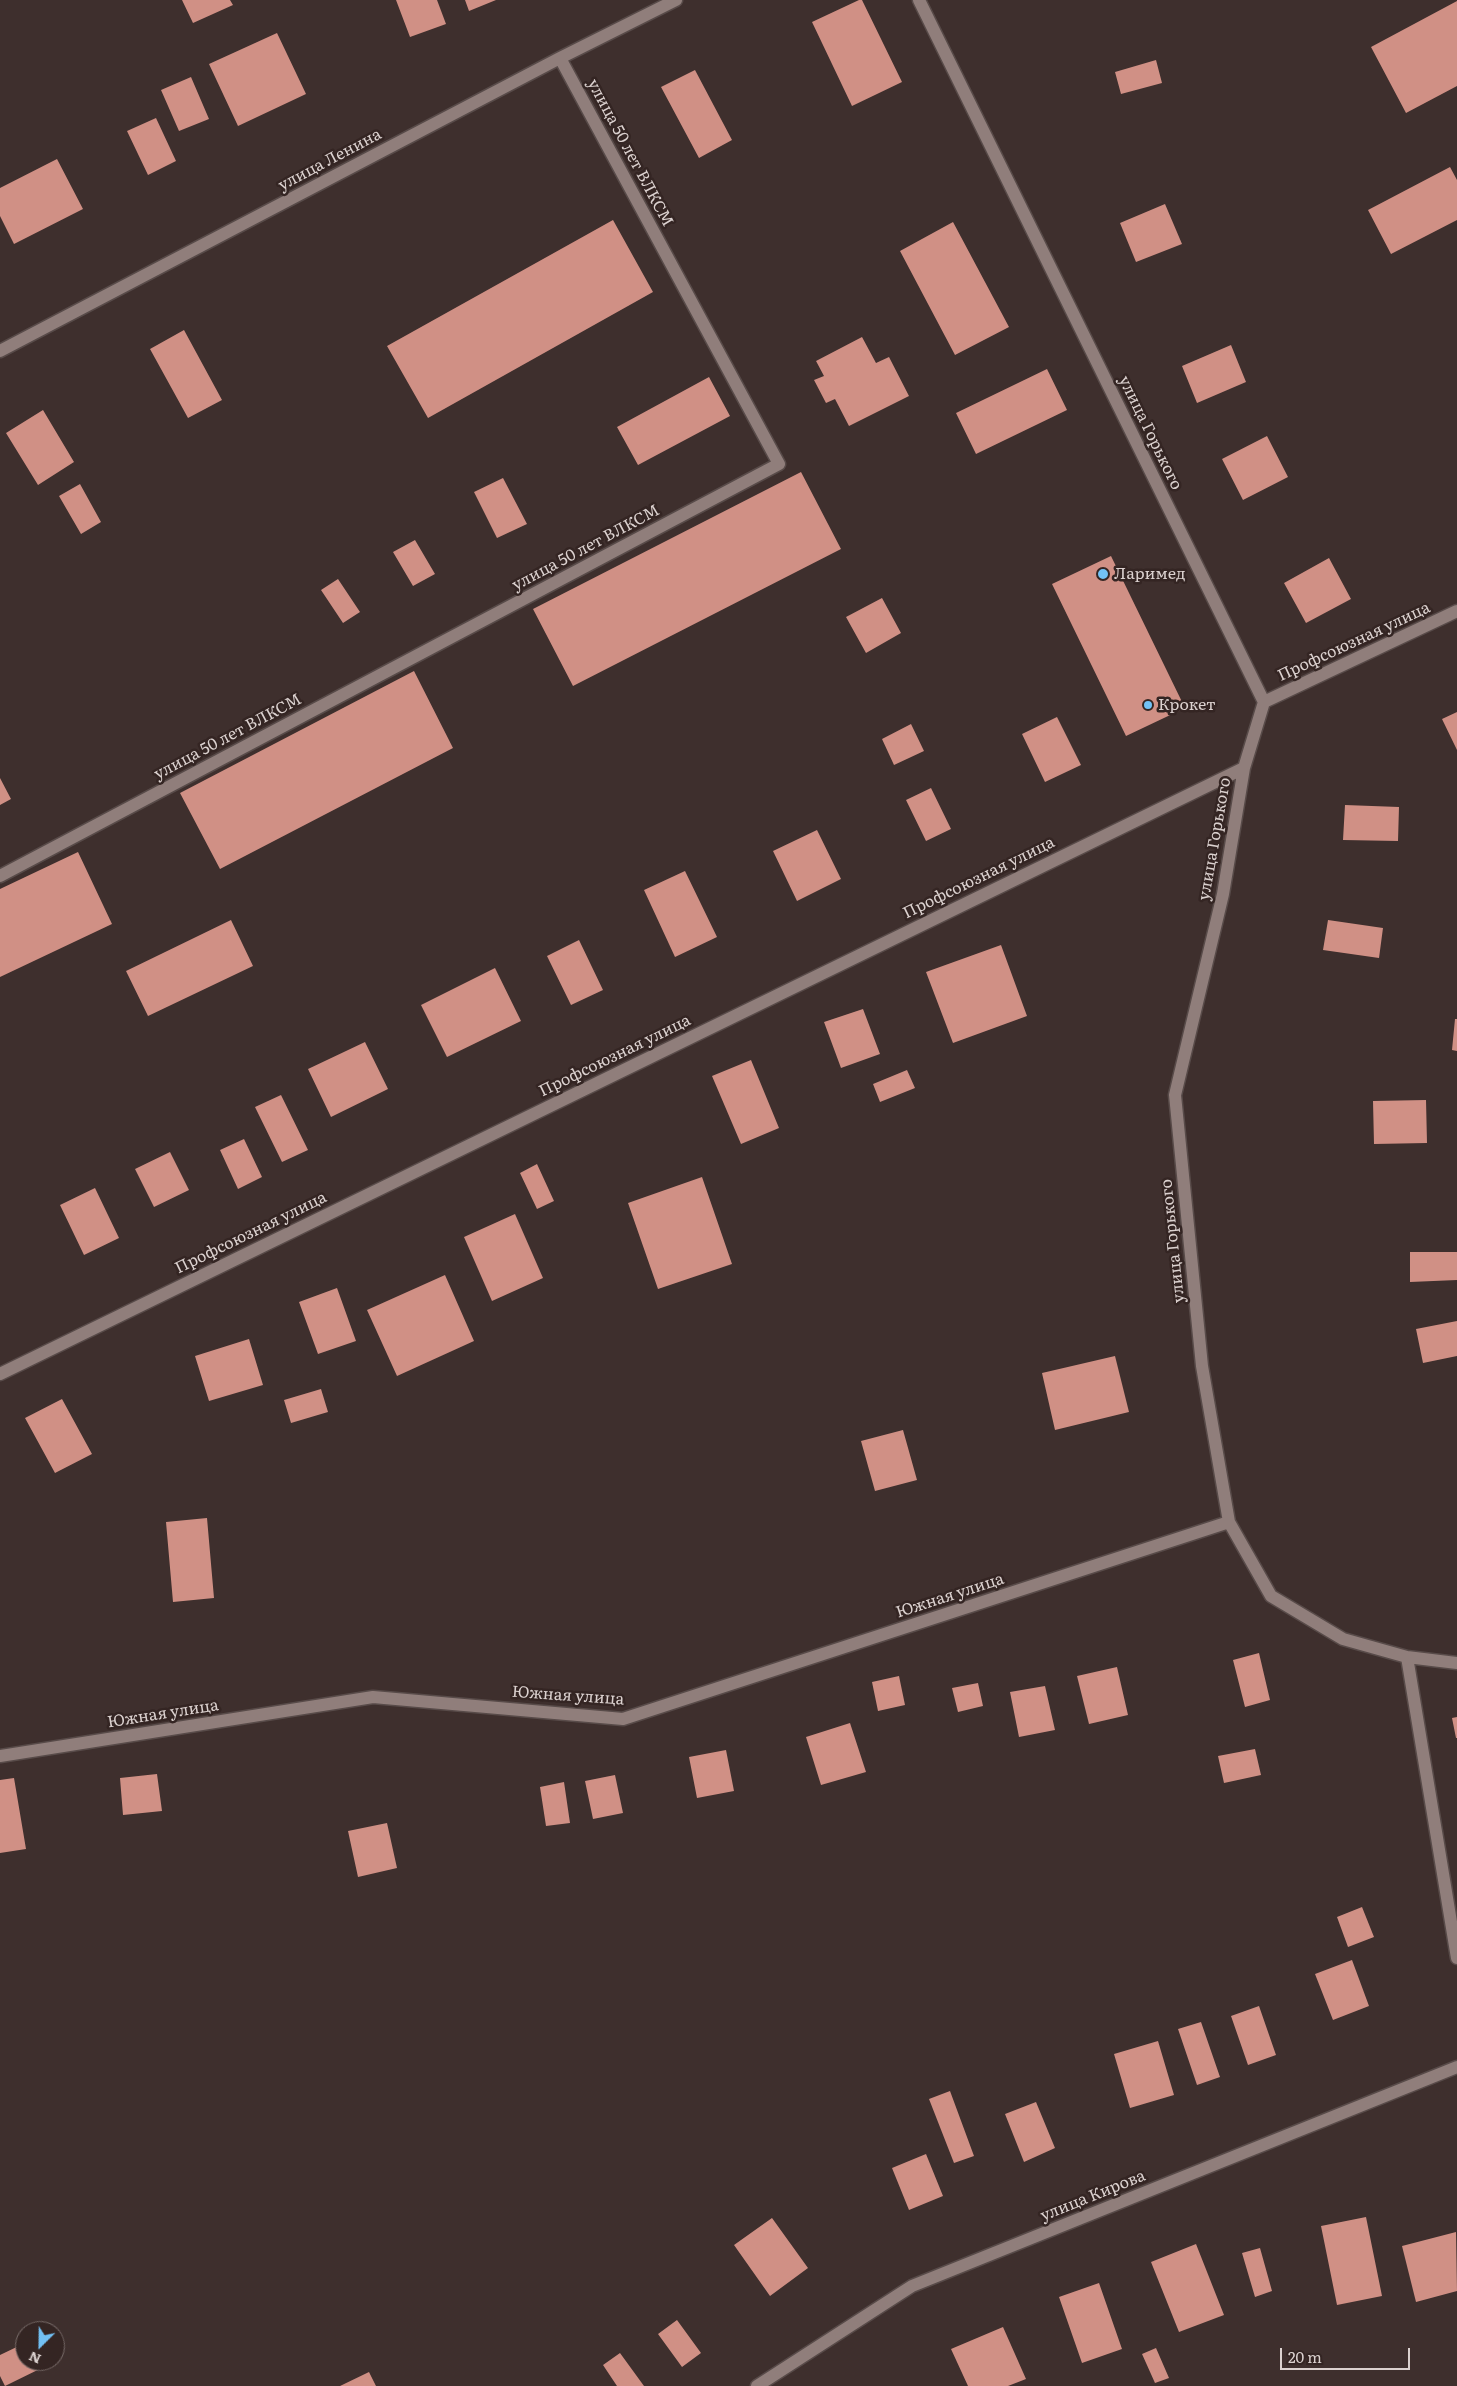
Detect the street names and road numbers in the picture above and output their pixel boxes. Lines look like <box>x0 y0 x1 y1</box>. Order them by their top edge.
street label: улица 50 лет ВЛКСМ <box>583 76 677 230</box>
street label: улица Ленина <box>275 125 385 195</box>
street label: улица Горького <box>1114 373 1186 493</box>
street label: улица 50 лет ВЛКСМ <box>509 501 663 595</box>
street label: Профсоюзная улица <box>1275 598 1433 686</box>
street label: улица 50 лет ВЛКСМ <box>151 690 305 784</box>
street label: улица Горького <box>1195 776 1235 902</box>
street label: Профсоюзная улица <box>900 833 1058 923</box>
street label: Профсоюзная улица <box>536 1011 694 1101</box>
street label: улица Горького <box>1157 1178 1189 1304</box>
street label: Профсоюзная улица <box>172 1188 330 1278</box>
street label: Южная улица <box>894 1569 1006 1623</box>
street label: Южная улица <box>511 1682 625 1710</box>
street label: Южная улица <box>106 1696 220 1732</box>
street label: улица Кирова <box>1038 2166 1148 2226</box>

